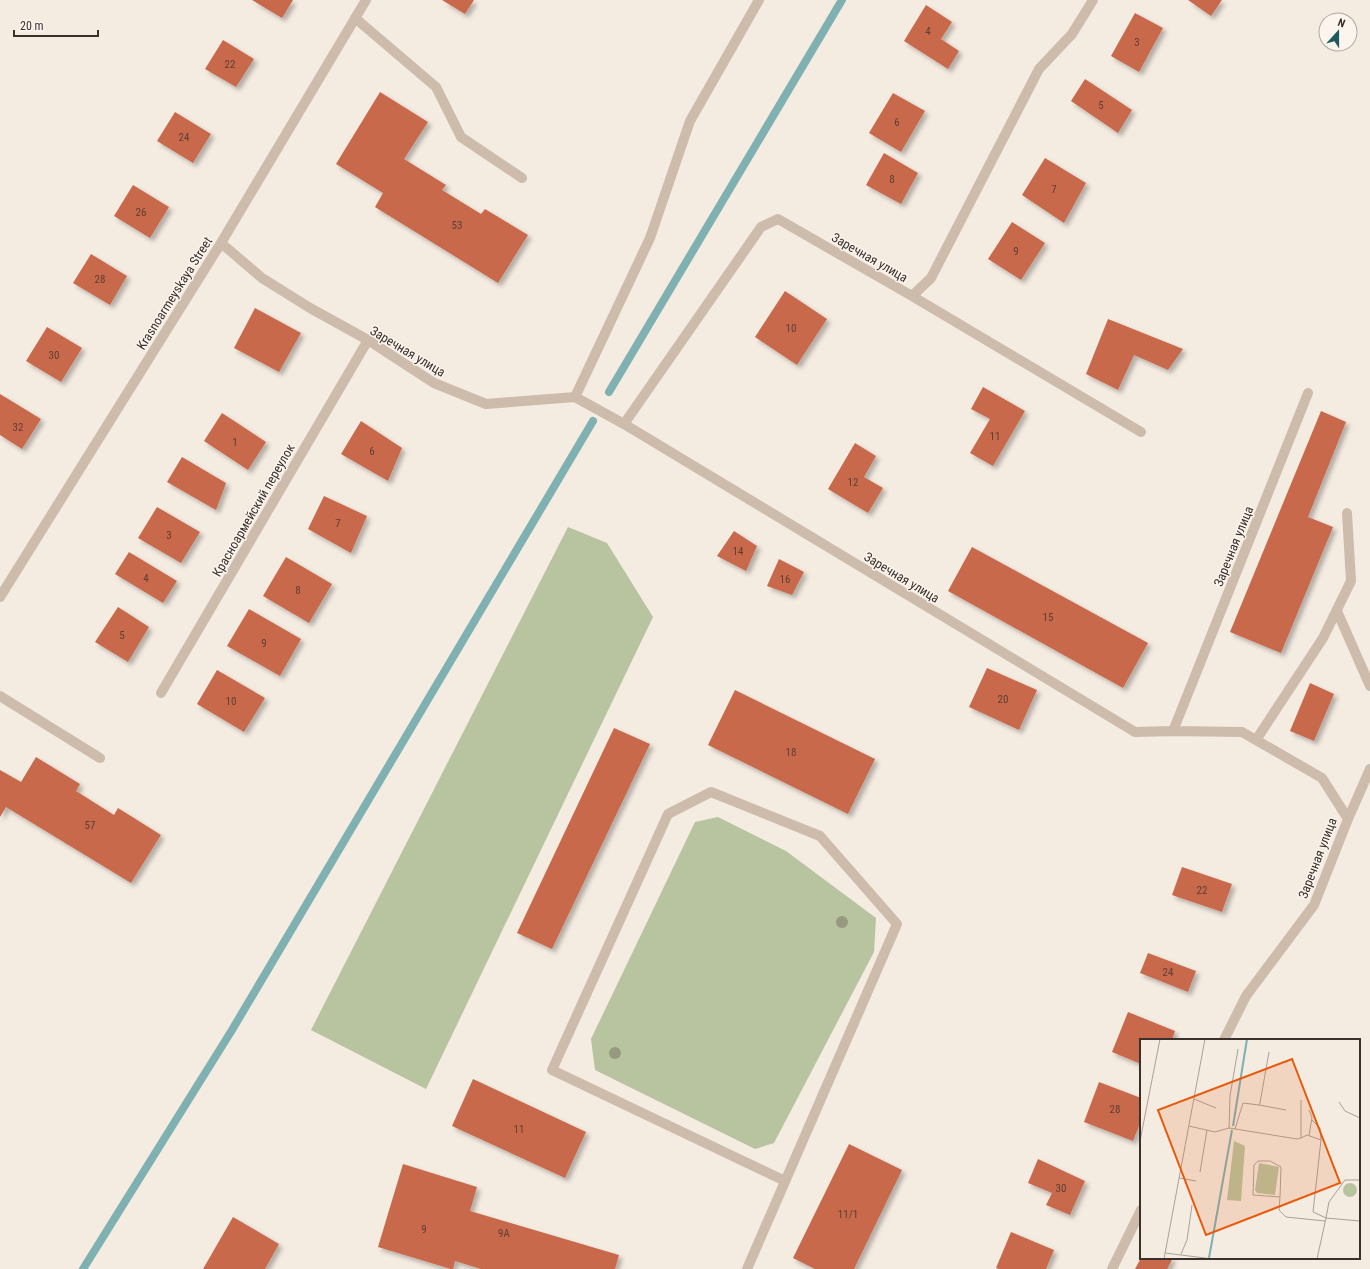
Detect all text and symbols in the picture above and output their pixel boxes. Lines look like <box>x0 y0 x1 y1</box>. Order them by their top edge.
scale bar <box>14 12 98 38</box>
north arrow <box>1318 12 1358 52</box>
text: N <box>1336 16 1347 30</box>
text: 20 m <box>20 19 44 33</box>
house number: 4 <box>925 25 931 38</box>
house number: 3 <box>1134 36 1140 49</box>
house number: 22 <box>225 58 235 71</box>
house number: 5 <box>1098 99 1104 112</box>
house number: 6 <box>894 116 900 129</box>
house number: 24 <box>179 131 190 144</box>
house number: 8 <box>889 173 895 186</box>
house number: 7 <box>1051 183 1057 196</box>
house number: 26 <box>136 206 146 219</box>
house number: 53 <box>452 219 462 232</box>
street label: Заречная улица <box>829 230 910 285</box>
street label: Krasnoarmeyskaya Street <box>134 234 215 352</box>
house number: 9 <box>1013 245 1019 258</box>
house number: 28 <box>95 273 105 286</box>
house number: 10 <box>786 322 796 335</box>
street label: Заречная улица <box>367 323 448 380</box>
house number: 30 <box>49 349 59 362</box>
house number: 32 <box>13 421 23 434</box>
house number: 11 <box>990 430 1000 443</box>
house number: 1 <box>232 436 238 449</box>
street label: Красноармейский переулок <box>209 441 298 579</box>
house number: 6 <box>369 445 375 458</box>
house number: 12 <box>848 476 858 489</box>
street label: Заречная улица <box>1211 504 1256 589</box>
house number: 7 <box>335 517 341 530</box>
house number: 3 <box>166 529 172 542</box>
house number: 14 <box>733 545 744 558</box>
street label: Заречная улица <box>861 549 942 606</box>
house number: 4 <box>143 572 149 585</box>
house number: 16 <box>780 573 790 586</box>
house number: 8 <box>295 584 301 597</box>
house number: 15 <box>1043 611 1053 624</box>
house number: 5 <box>119 629 125 642</box>
house number: 9 <box>261 637 267 650</box>
house number: 20 <box>998 693 1008 706</box>
house number: 10 <box>226 695 236 708</box>
house number: 18 <box>786 746 796 759</box>
street label: Заречная улица <box>1295 816 1340 901</box>
house number: 57 <box>85 819 95 832</box>
house number: 22 <box>1197 884 1207 897</box>
house number: 24 <box>1163 966 1174 979</box>
inset map <box>1140 1039 1360 1259</box>
house number: 28 <box>1110 1103 1120 1116</box>
house number: 11 <box>514 1123 524 1136</box>
house number: 30 <box>1056 1182 1066 1195</box>
house number: 11/1 <box>838 1208 858 1221</box>
house number: 9 <box>421 1223 427 1236</box>
house number: 9А <box>498 1227 511 1240</box>

